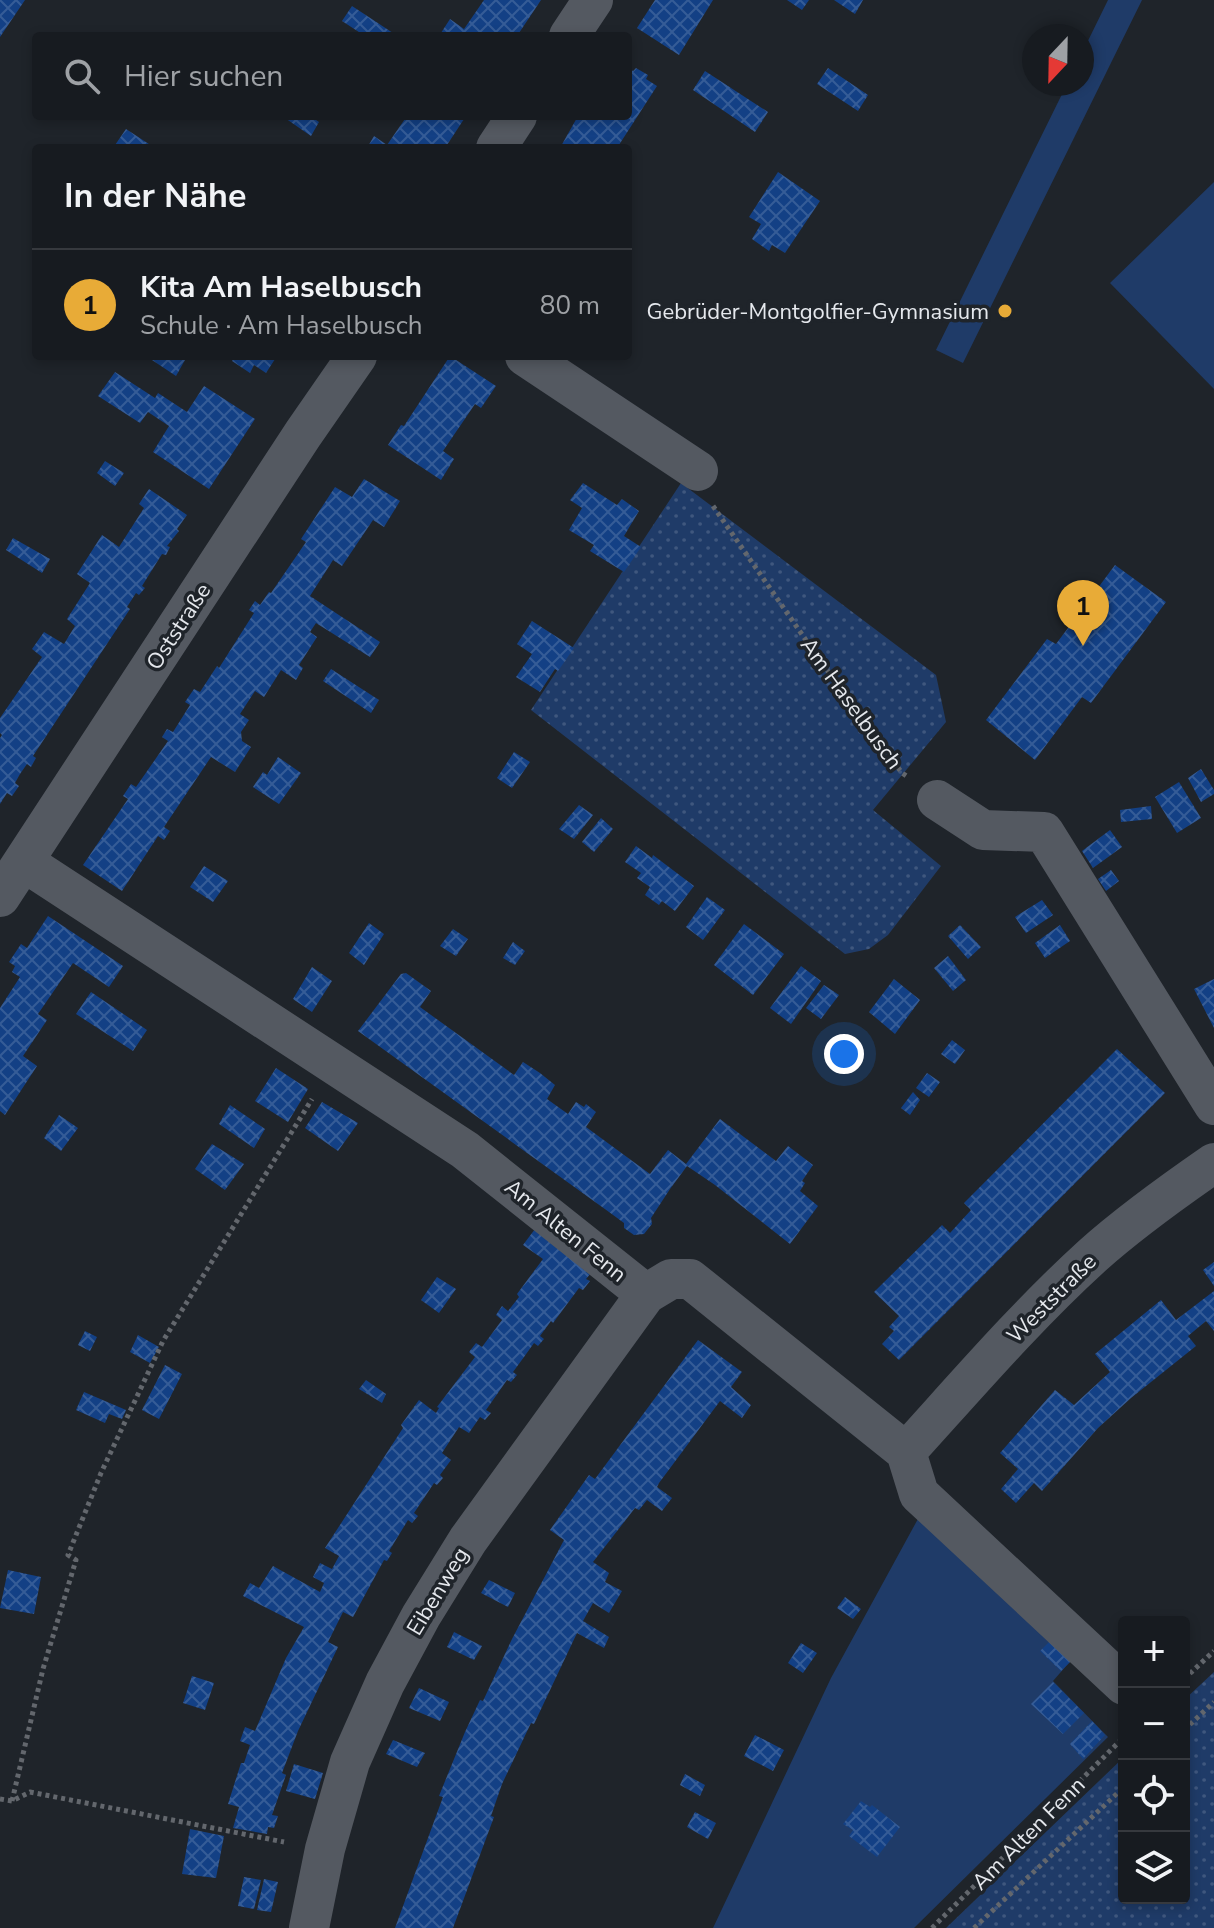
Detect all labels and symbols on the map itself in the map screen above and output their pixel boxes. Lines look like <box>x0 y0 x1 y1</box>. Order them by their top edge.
north arrow <box>1022 24 1094 96</box>
place label: Gebrüder-Montgolfier-Gymnasium <box>647 297 989 327</box>
marker: Gebrüder-Montgolfier-Gymnasium <box>996 302 1014 320</box>
street label: Oststraße <box>140 577 218 676</box>
pin: 1 <box>1057 580 1109 646</box>
street label: Am Haselbusch <box>793 632 909 776</box>
your location <box>824 1034 864 1074</box>
street label: Am Alten Fenn <box>498 1172 633 1289</box>
street label: Weststraße <box>1000 1247 1103 1350</box>
street label: Eibenweg <box>400 1542 476 1641</box>
street label: Am Alten Fenn <box>966 1771 1092 1897</box>

